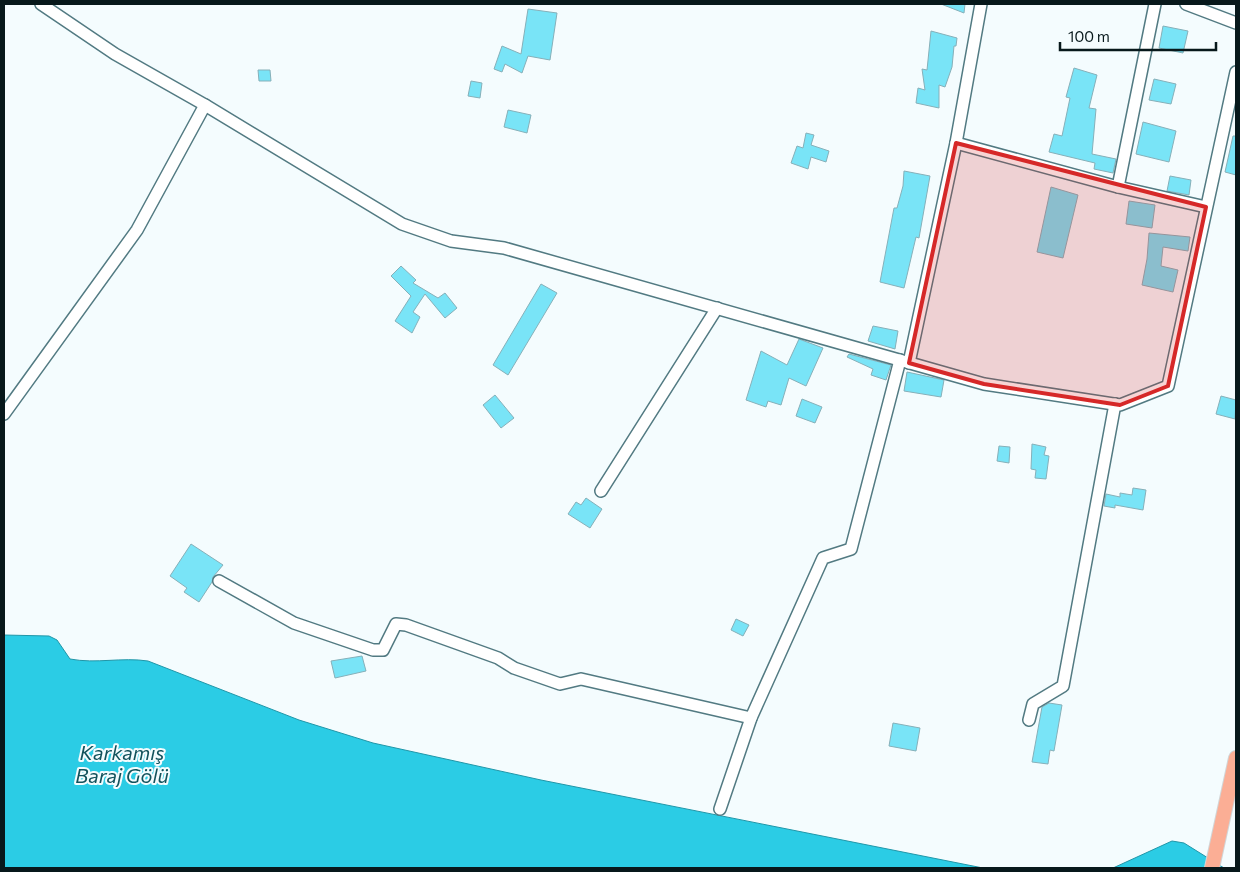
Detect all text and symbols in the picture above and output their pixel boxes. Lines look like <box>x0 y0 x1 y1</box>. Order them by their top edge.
scale bar <box>1060 20 1216 52</box>
text: 100 m <box>1068 27 1110 45</box>
water label: Karkamış Baraj Gölü <box>75 740 169 787</box>

